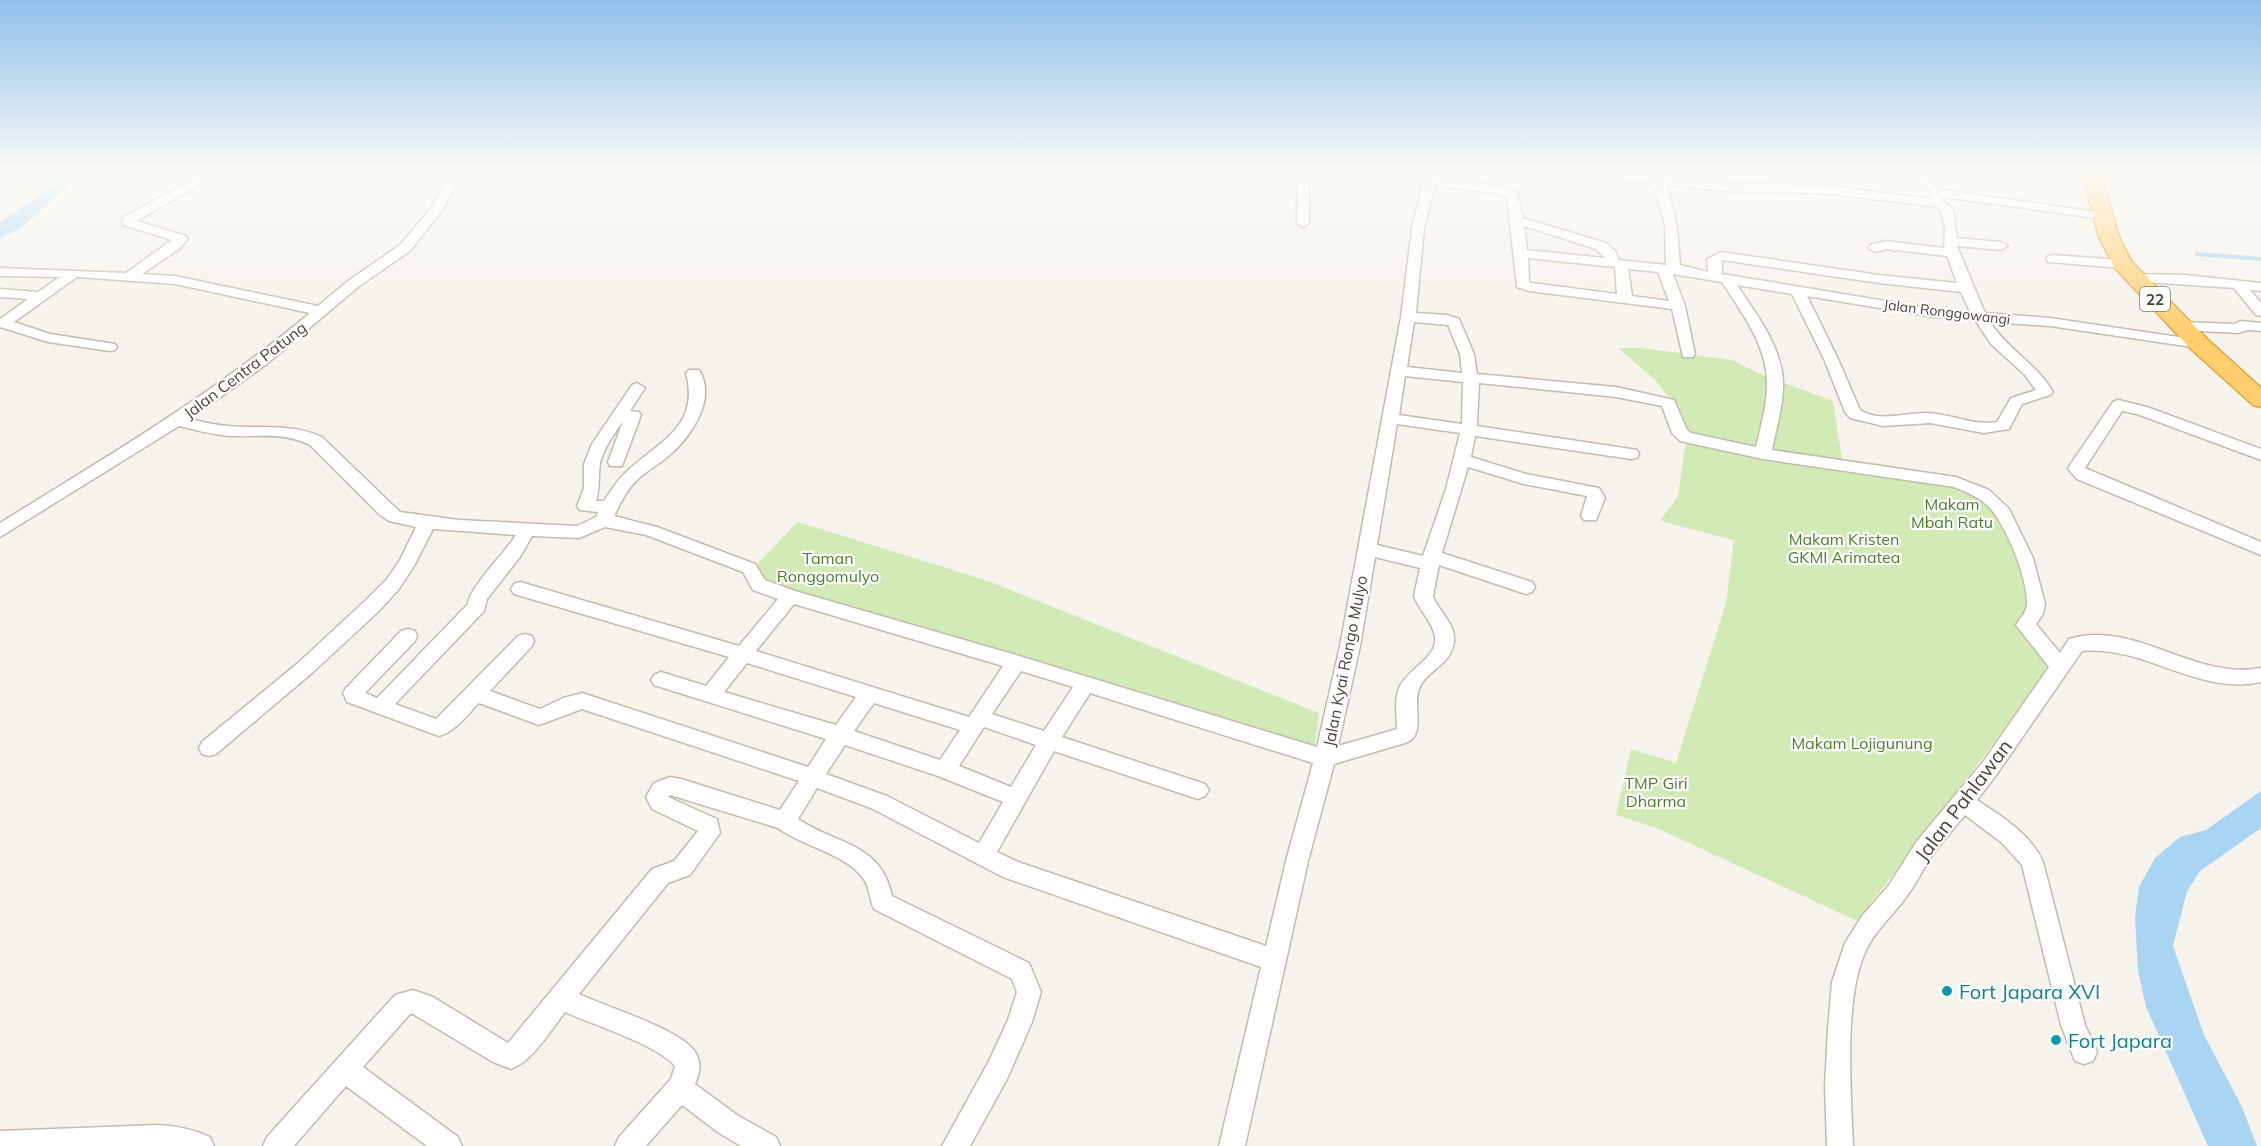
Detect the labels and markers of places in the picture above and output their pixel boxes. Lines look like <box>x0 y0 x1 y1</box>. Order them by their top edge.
place label: Fort Japara XVI <box>1959 979 2100 1004</box>
marker: Fort Japara XVI <box>1940 984 1954 998</box>
place label: Fort Japara <box>2068 1028 2172 1053</box>
marker: Fort Japara <box>2049 1033 2063 1047</box>

